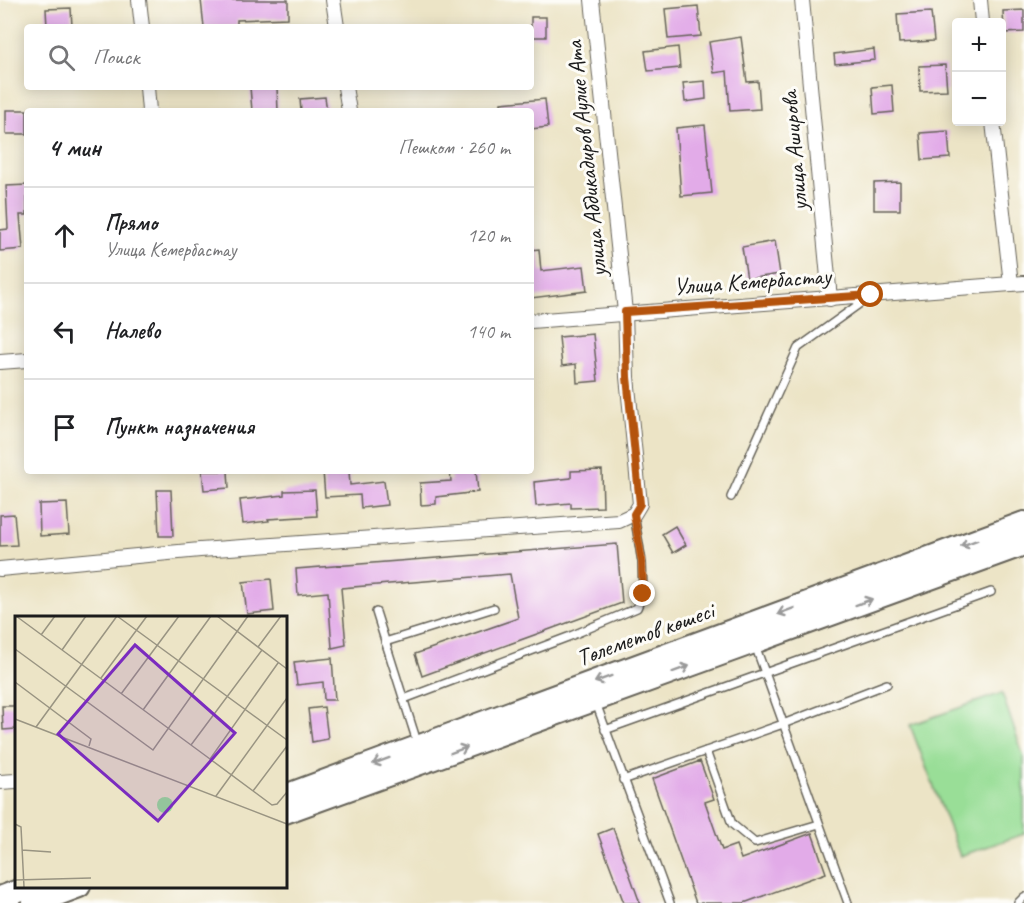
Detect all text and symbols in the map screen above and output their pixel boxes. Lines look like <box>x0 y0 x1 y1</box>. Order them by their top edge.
map controls <box>952 18 1006 126</box>
button: + <box>952 18 1006 72</box>
search box <box>24 24 534 90</box>
street label: улица Абдикадиров Аулие Ата <box>559 38 614 281</box>
icon: search <box>45 41 78 74</box>
text: Поиск <box>93 43 139 71</box>
button: − <box>952 72 1006 126</box>
street label: улица Аширова <box>774 88 814 214</box>
text: 4 мин <box>48 131 101 164</box>
text: Пешком · 260 m <box>398 135 510 160</box>
text: Прямо <box>105 209 157 237</box>
icon: ahead <box>48 219 81 252</box>
text: 120 m <box>467 223 510 248</box>
text: Улица Кемербастау <box>105 237 236 262</box>
street label: Улица Кемербастау <box>672 260 834 301</box>
route start <box>857 281 883 307</box>
icon: left <box>48 315 81 348</box>
text: Налево <box>105 317 161 345</box>
text: 140 m <box>467 319 510 344</box>
icon: arrive <box>48 411 81 444</box>
text: Пункт назначения <box>105 413 254 441</box>
one-way arrow <box>960 539 979 550</box>
route end <box>629 580 655 606</box>
street label: Төлеметов көшесі <box>572 594 720 673</box>
one-way arrow <box>855 595 873 606</box>
one-way arrow <box>777 606 796 617</box>
inset map <box>15 616 286 888</box>
one-way arrow <box>671 662 690 673</box>
one-way arrow <box>594 674 613 685</box>
one-way arrow <box>449 743 467 754</box>
one-way arrow <box>372 756 391 767</box>

